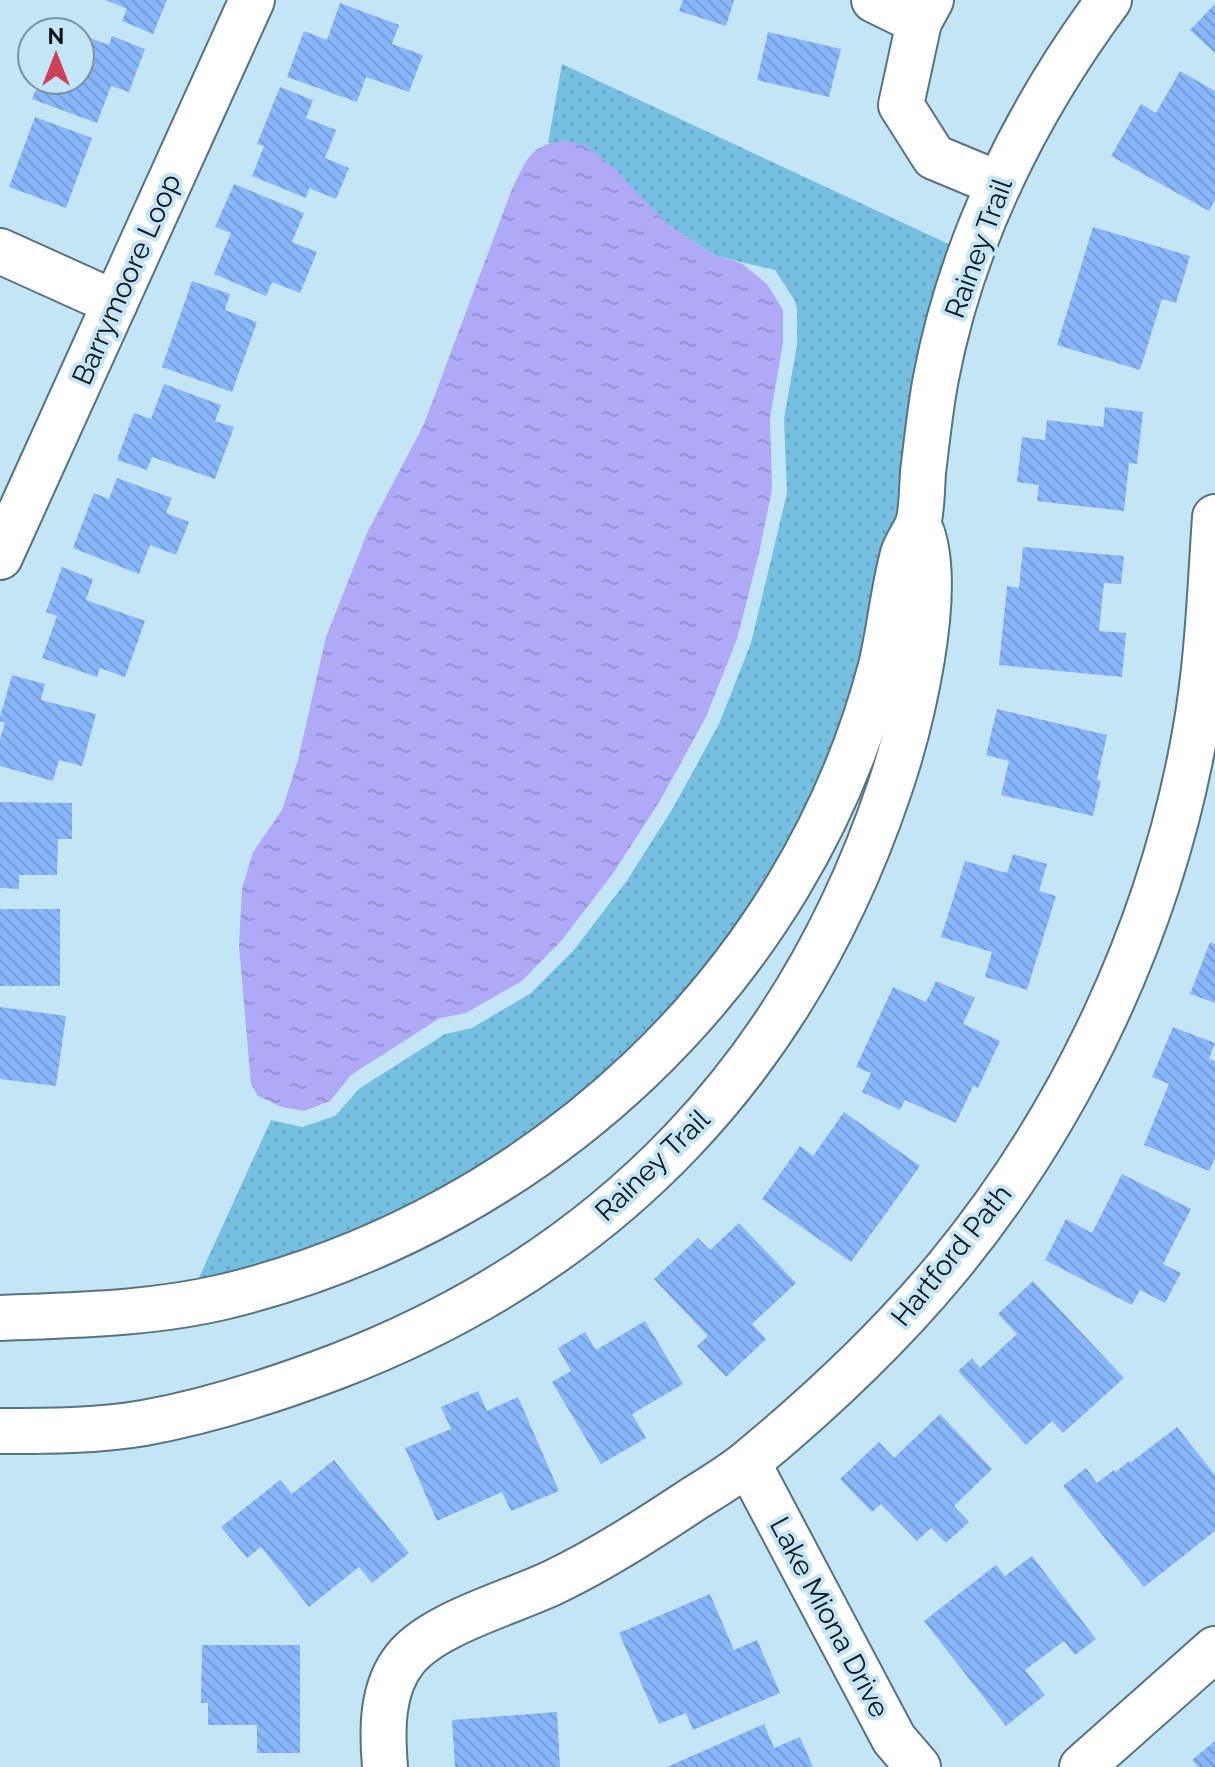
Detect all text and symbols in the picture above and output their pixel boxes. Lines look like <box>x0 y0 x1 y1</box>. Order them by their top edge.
north arrow <box>16 16 96 96</box>
text: N <box>48 23 64 49</box>
street label: Barrymoore Loop <box>65 169 188 390</box>
street label: Rainey Trail <box>938 174 1019 322</box>
street label: Rainey Trail <box>588 1103 717 1228</box>
street label: Hartford Path <box>884 1178 1019 1333</box>
street label: Lake Miona Drive <box>763 1511 896 1723</box>

